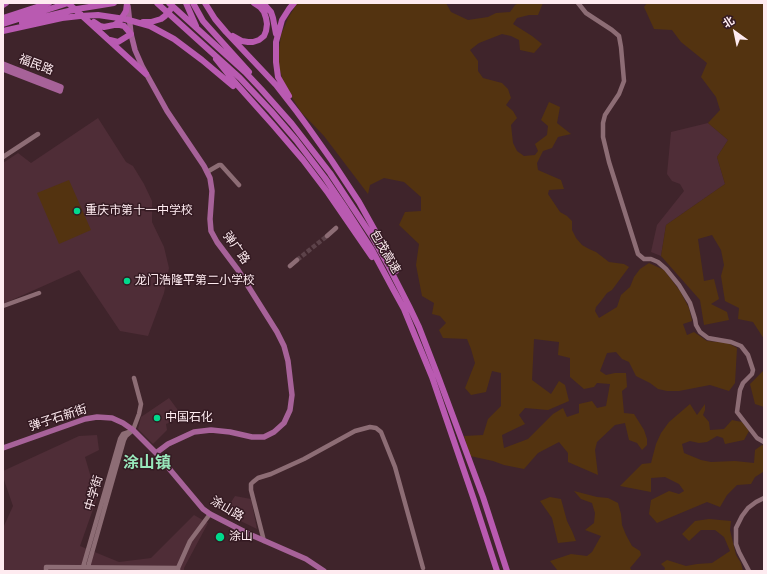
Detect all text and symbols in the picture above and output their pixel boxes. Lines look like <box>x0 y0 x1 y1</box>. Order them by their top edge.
north arrow <box>715 12 755 52</box>
text: 北 <box>719 12 737 31</box>
street label: 福民路 <box>17 52 55 78</box>
place label: 重庆市第十一中学校 <box>85 204 193 218</box>
marker: 重庆市第十一中学校 <box>72 206 82 216</box>
street label: 包茂高速 <box>367 228 403 276</box>
street label: 弹广路 <box>220 229 252 267</box>
place label: 龙门浩隆平第二小学校 <box>135 274 255 288</box>
marker: 龙门浩隆平第二小学校 <box>122 276 132 286</box>
street label: 弹子石新街 <box>27 402 89 434</box>
place label: 中国石化 <box>165 411 213 425</box>
marker: 中国石化 <box>152 413 162 423</box>
district label: 涂山镇 <box>123 453 171 473</box>
street label: 中学街 <box>82 474 106 512</box>
street label: 涂山路 <box>208 494 246 524</box>
place label: 涂山 <box>229 530 253 544</box>
marker: 涂山 <box>214 531 226 543</box>

